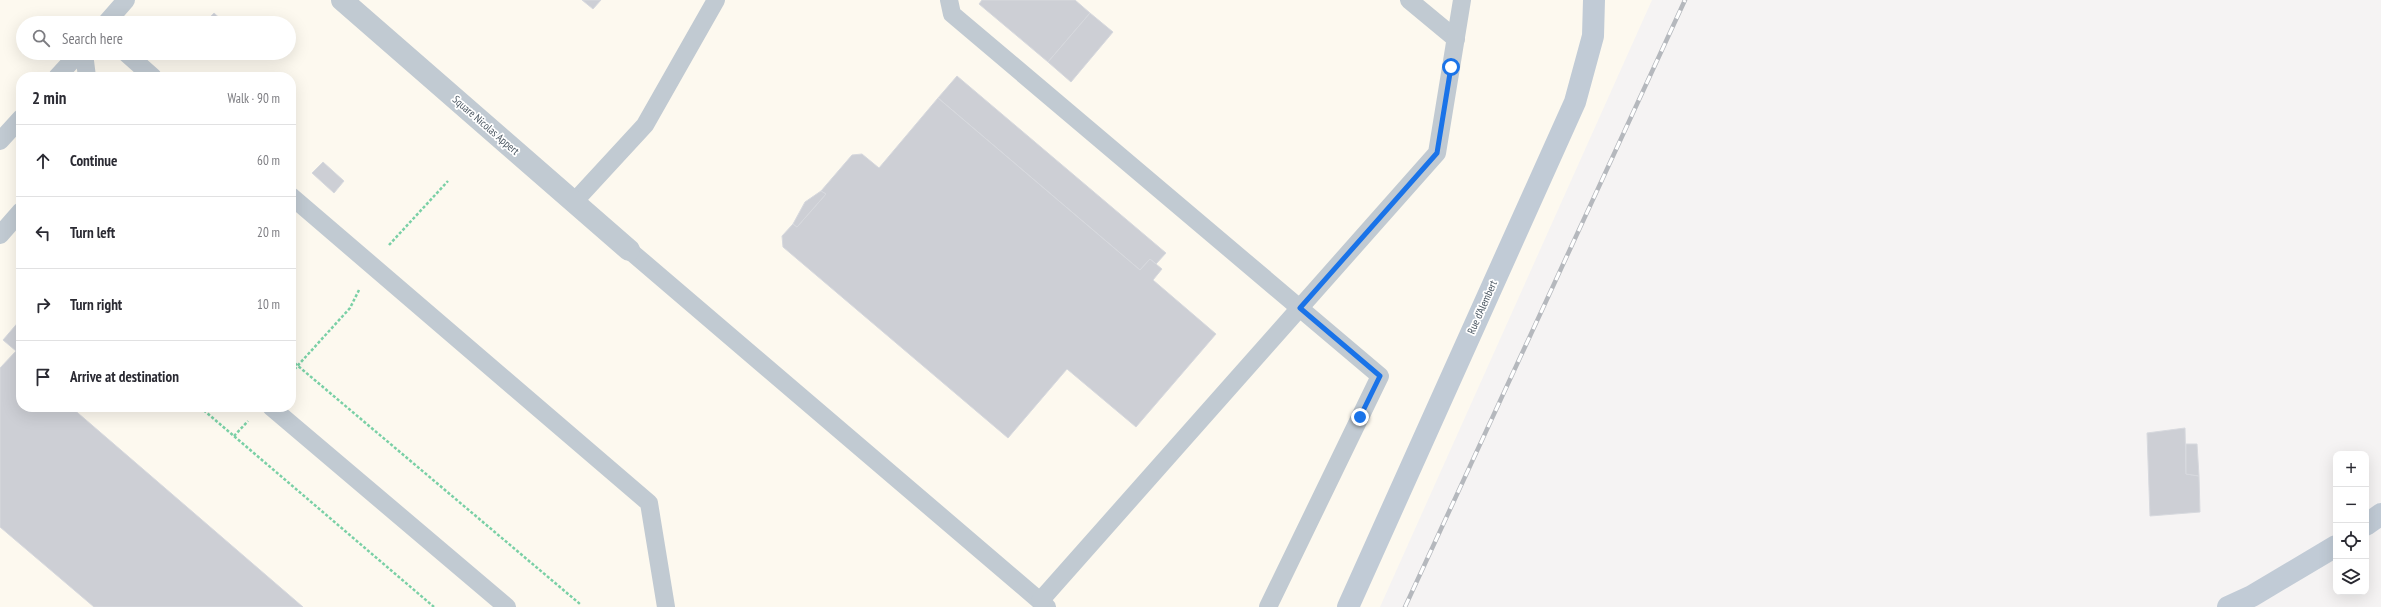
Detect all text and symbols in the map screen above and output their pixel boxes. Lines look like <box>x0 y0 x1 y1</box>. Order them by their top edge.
search box <box>16 16 296 60</box>
icon: search <box>30 27 52 49</box>
text: Search here <box>62 29 123 48</box>
route start <box>1442 58 1460 76</box>
text: 2 min <box>32 87 66 109</box>
text: Walk · 90 m <box>228 90 280 107</box>
street label: Square Nicolas Appert <box>450 92 522 158</box>
icon: ahead <box>32 150 54 172</box>
text: Continue <box>70 151 117 170</box>
text: 60 m <box>257 152 280 169</box>
icon: left <box>32 222 54 244</box>
text: Turn left <box>70 223 115 242</box>
text: 20 m <box>257 224 280 241</box>
street label: Rue d’Alembert <box>1464 278 1500 336</box>
icon: right <box>32 294 54 316</box>
text: Turn right <box>70 295 122 314</box>
text: 10 m <box>257 296 280 313</box>
icon: arrive <box>32 366 54 388</box>
text: Arrive at destination <box>70 367 179 386</box>
route end <box>1351 408 1369 426</box>
map controls <box>2333 451 2369 595</box>
button: + <box>2333 451 2369 487</box>
button: − <box>2333 487 2369 523</box>
button: locate <box>2333 523 2369 559</box>
button: layers <box>2333 559 2369 595</box>

